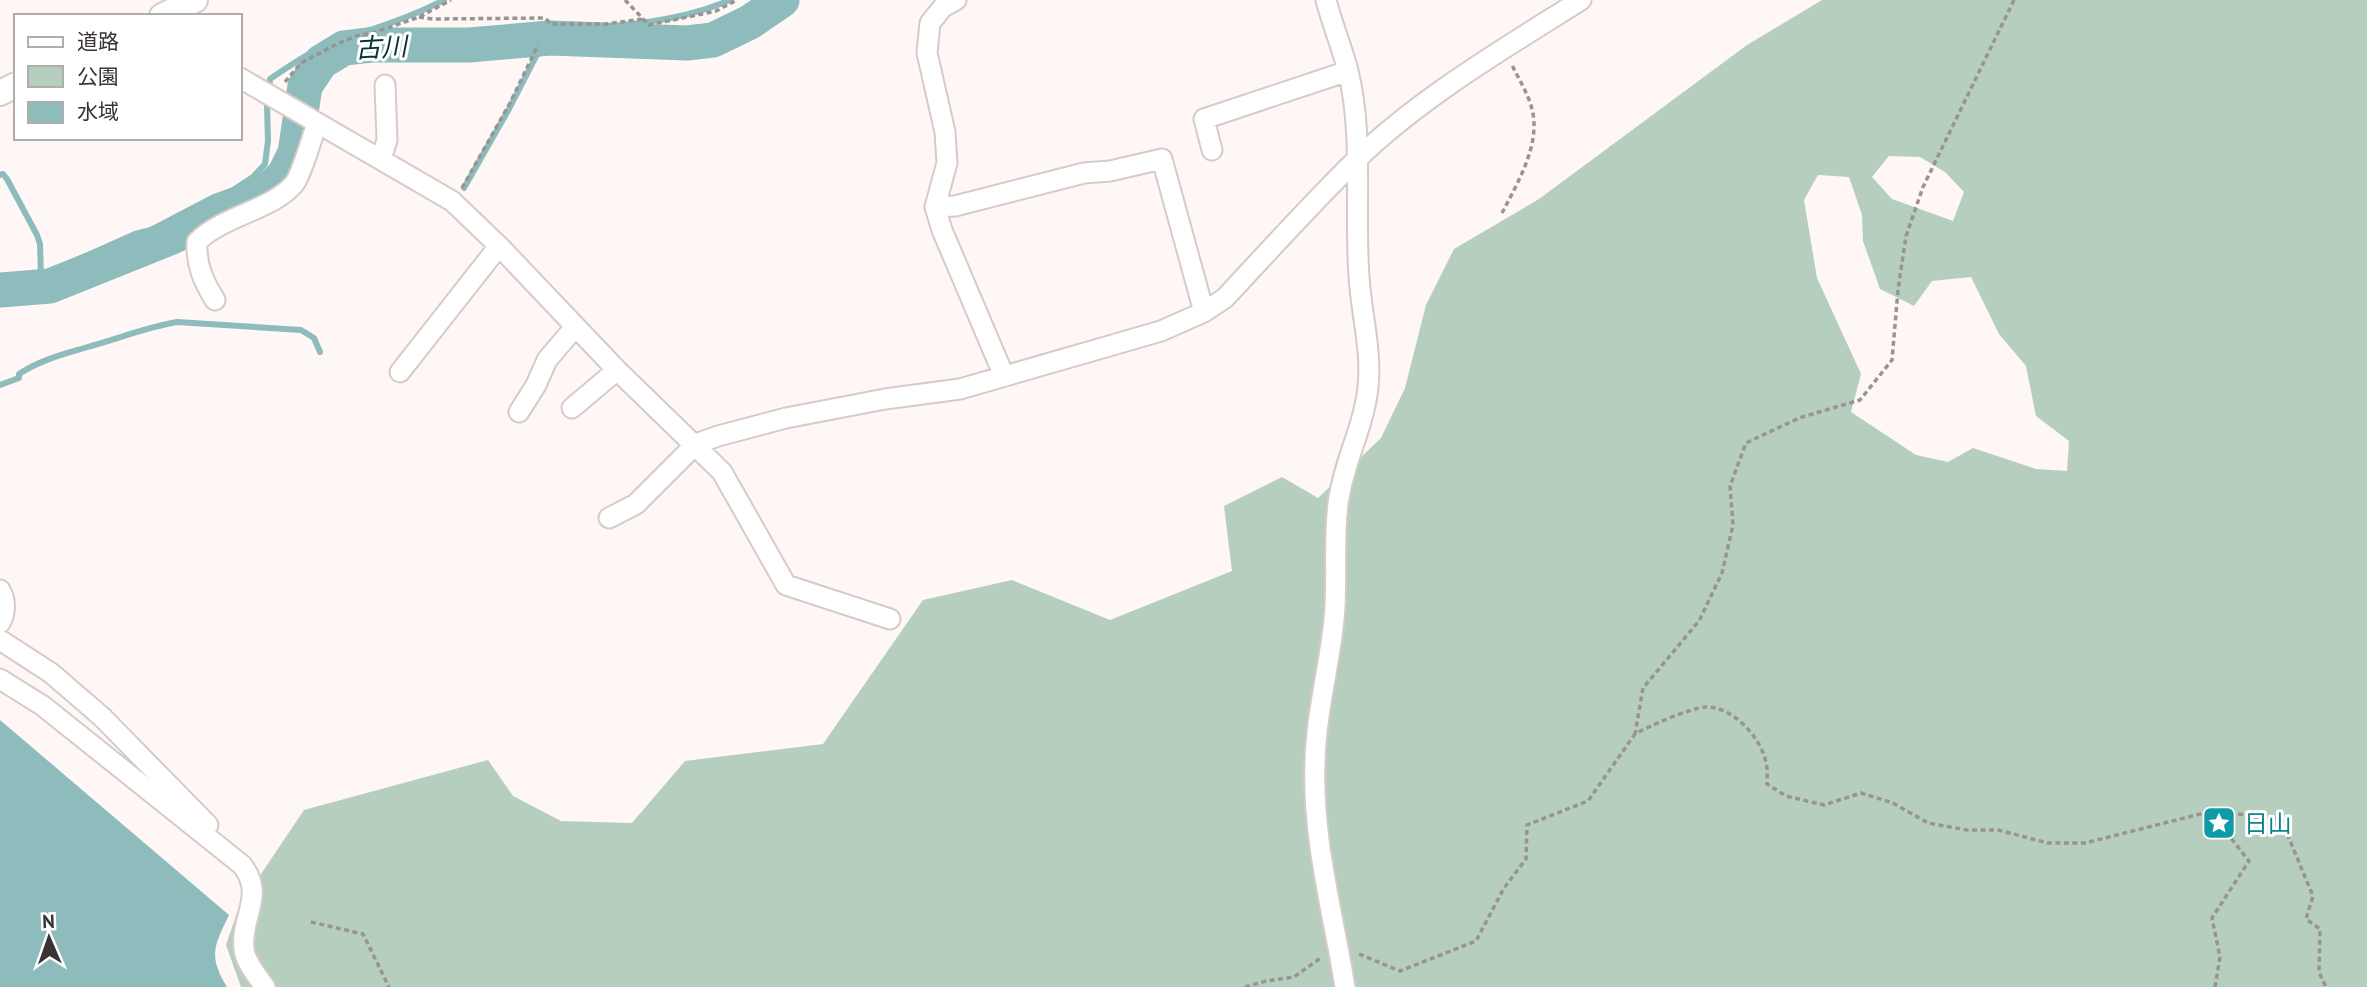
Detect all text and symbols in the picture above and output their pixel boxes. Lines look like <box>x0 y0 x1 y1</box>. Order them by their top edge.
legend <box>14 14 242 140</box>
text: 道路 <box>77 28 119 55</box>
water label: 古川 <box>354 29 411 65</box>
text: 公園 <box>77 63 119 90</box>
text: 水域 <box>77 98 119 125</box>
place icon: 日山 <box>2200 804 2238 842</box>
place label: 日山 <box>2244 808 2292 839</box>
north arrow <box>14 903 84 973</box>
text: N <box>42 909 55 933</box>

